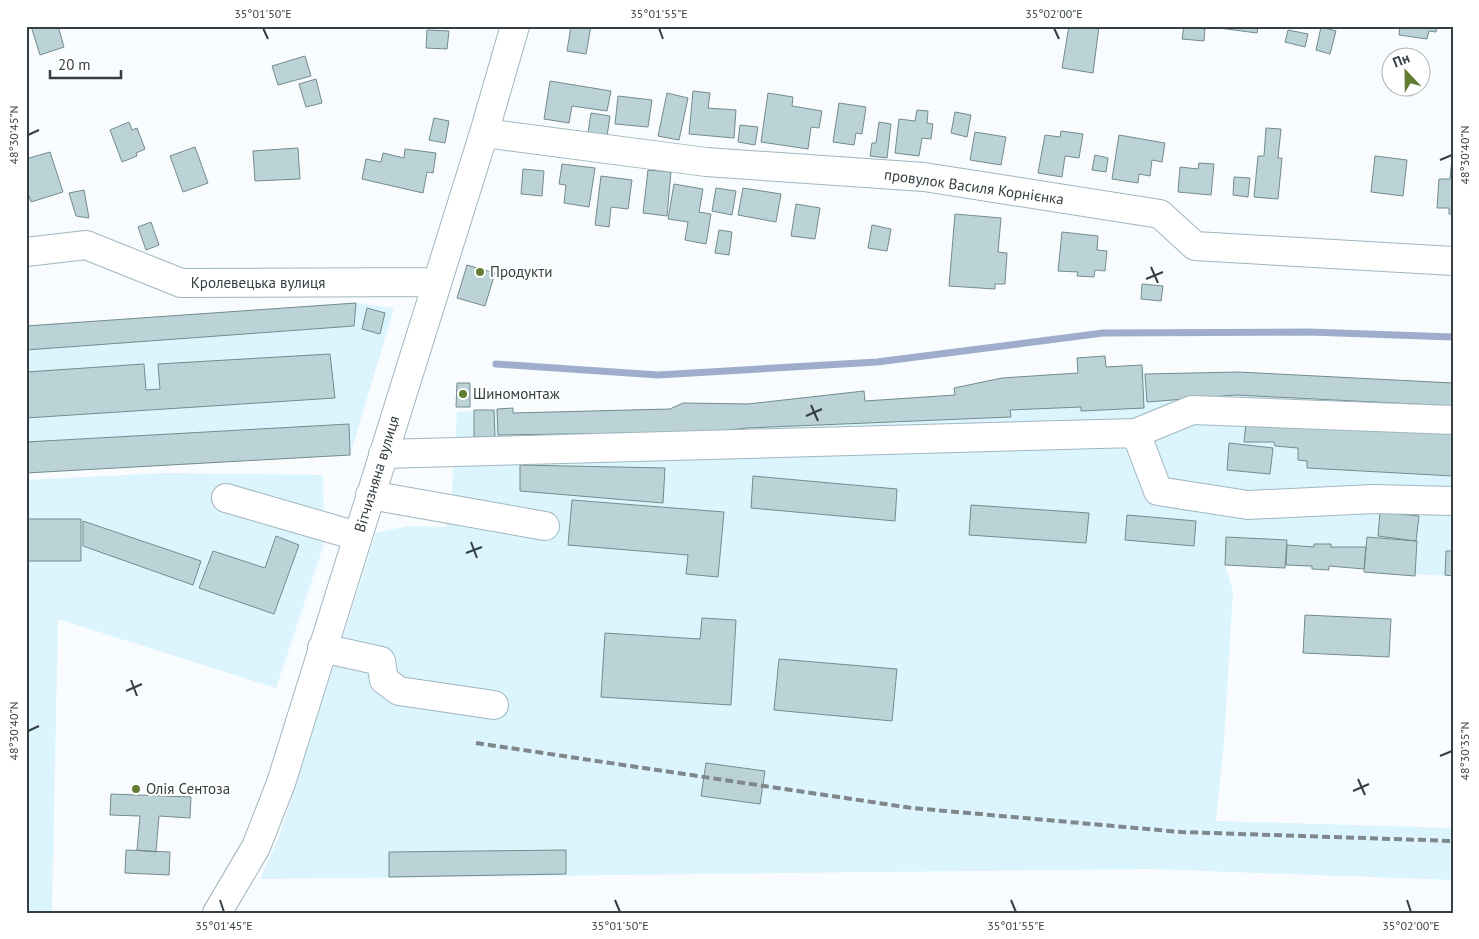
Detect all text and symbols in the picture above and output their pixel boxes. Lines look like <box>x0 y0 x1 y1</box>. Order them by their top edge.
text: 35°01'50"E <box>234 6 292 21</box>
text: 35°01'55"E <box>630 6 688 21</box>
text: 35°02'00"E <box>1025 6 1083 21</box>
scale bar <box>50 48 121 80</box>
north arrow <box>1382 48 1432 98</box>
text: Пн <box>1390 49 1412 71</box>
text: 20 m <box>58 55 91 74</box>
text: 48°30'45"N <box>6 105 21 165</box>
text: 48°30'40"N <box>1457 125 1472 185</box>
street label: провулок Василя Корнієнка <box>883 164 1065 209</box>
place label: Продукти <box>490 262 552 281</box>
marker: Продукти <box>474 266 486 278</box>
street label: Кролевецька вулиця <box>191 273 325 292</box>
place label: Шиномонтаж <box>473 384 560 403</box>
marker: Шиномонтаж <box>457 388 469 400</box>
street label: Вітчизняна вулиця <box>350 413 403 535</box>
text: 48°30'40"N <box>6 701 21 761</box>
text: 48°30'35"N <box>1457 721 1472 781</box>
place label: Олія Сентоза <box>146 779 230 798</box>
marker: Олія Сентоза <box>130 783 142 795</box>
text: 35°01'45"E <box>195 918 253 933</box>
text: 35°01'50"E <box>591 918 649 933</box>
text: 35°01'55"E <box>987 918 1045 933</box>
text: 35°02'00"E <box>1382 918 1440 933</box>

